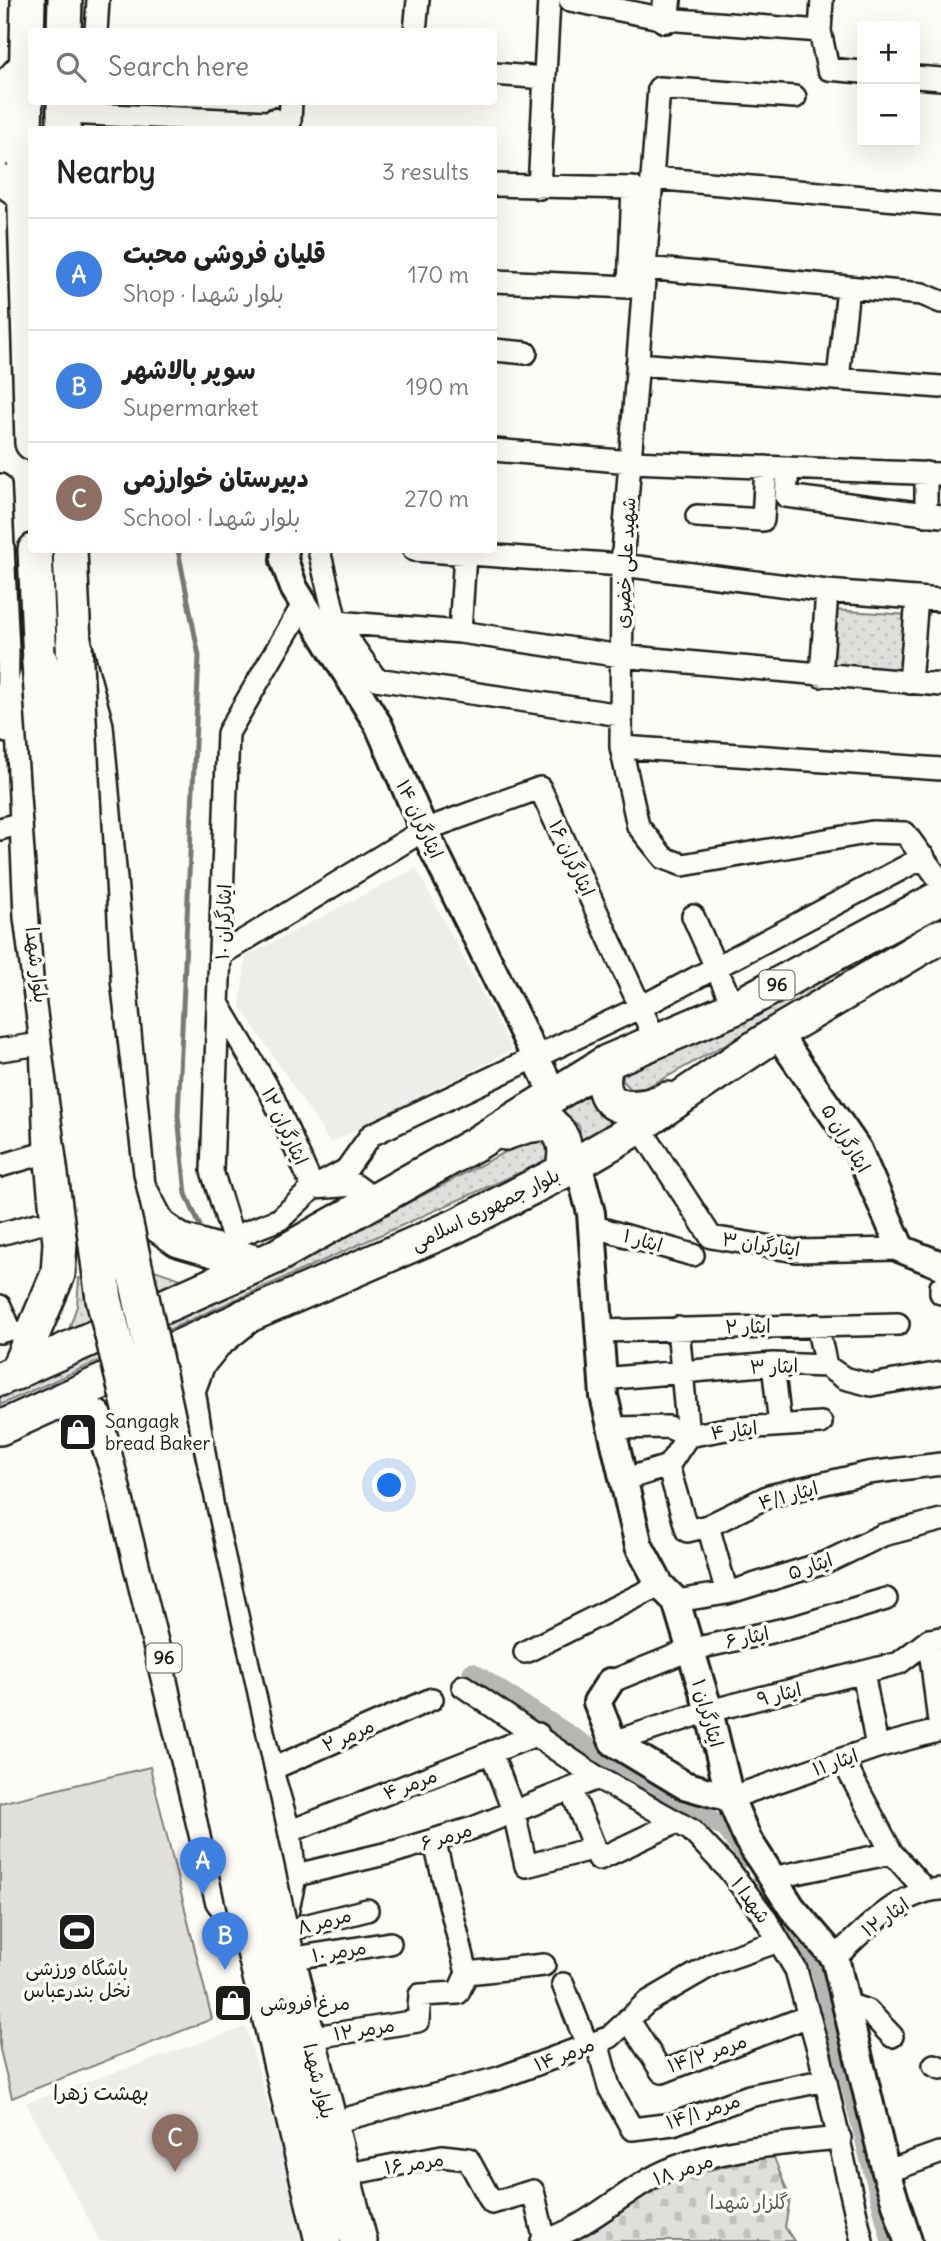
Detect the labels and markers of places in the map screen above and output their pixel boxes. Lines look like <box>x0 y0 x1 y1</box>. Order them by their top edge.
place label: Sangagk bread Baker <box>105 1409 210 1455</box>
shop icon: Sangagk bread Baker <box>57 1411 99 1453</box>
pin: A <box>180 1837 226 1895</box>
sports icon: باشگاه ورزشی نخل بندرعباس <box>56 1911 98 1953</box>
pin: B <box>202 1912 248 1970</box>
place label: باشگاه ورزشی نخل بندرعباس <box>24 1956 130 2002</box>
shop icon: مرغ فروشی <box>212 1982 254 2024</box>
place label: مرغ فروشی <box>260 1991 350 2017</box>
pin: C <box>152 2114 198 2172</box>

